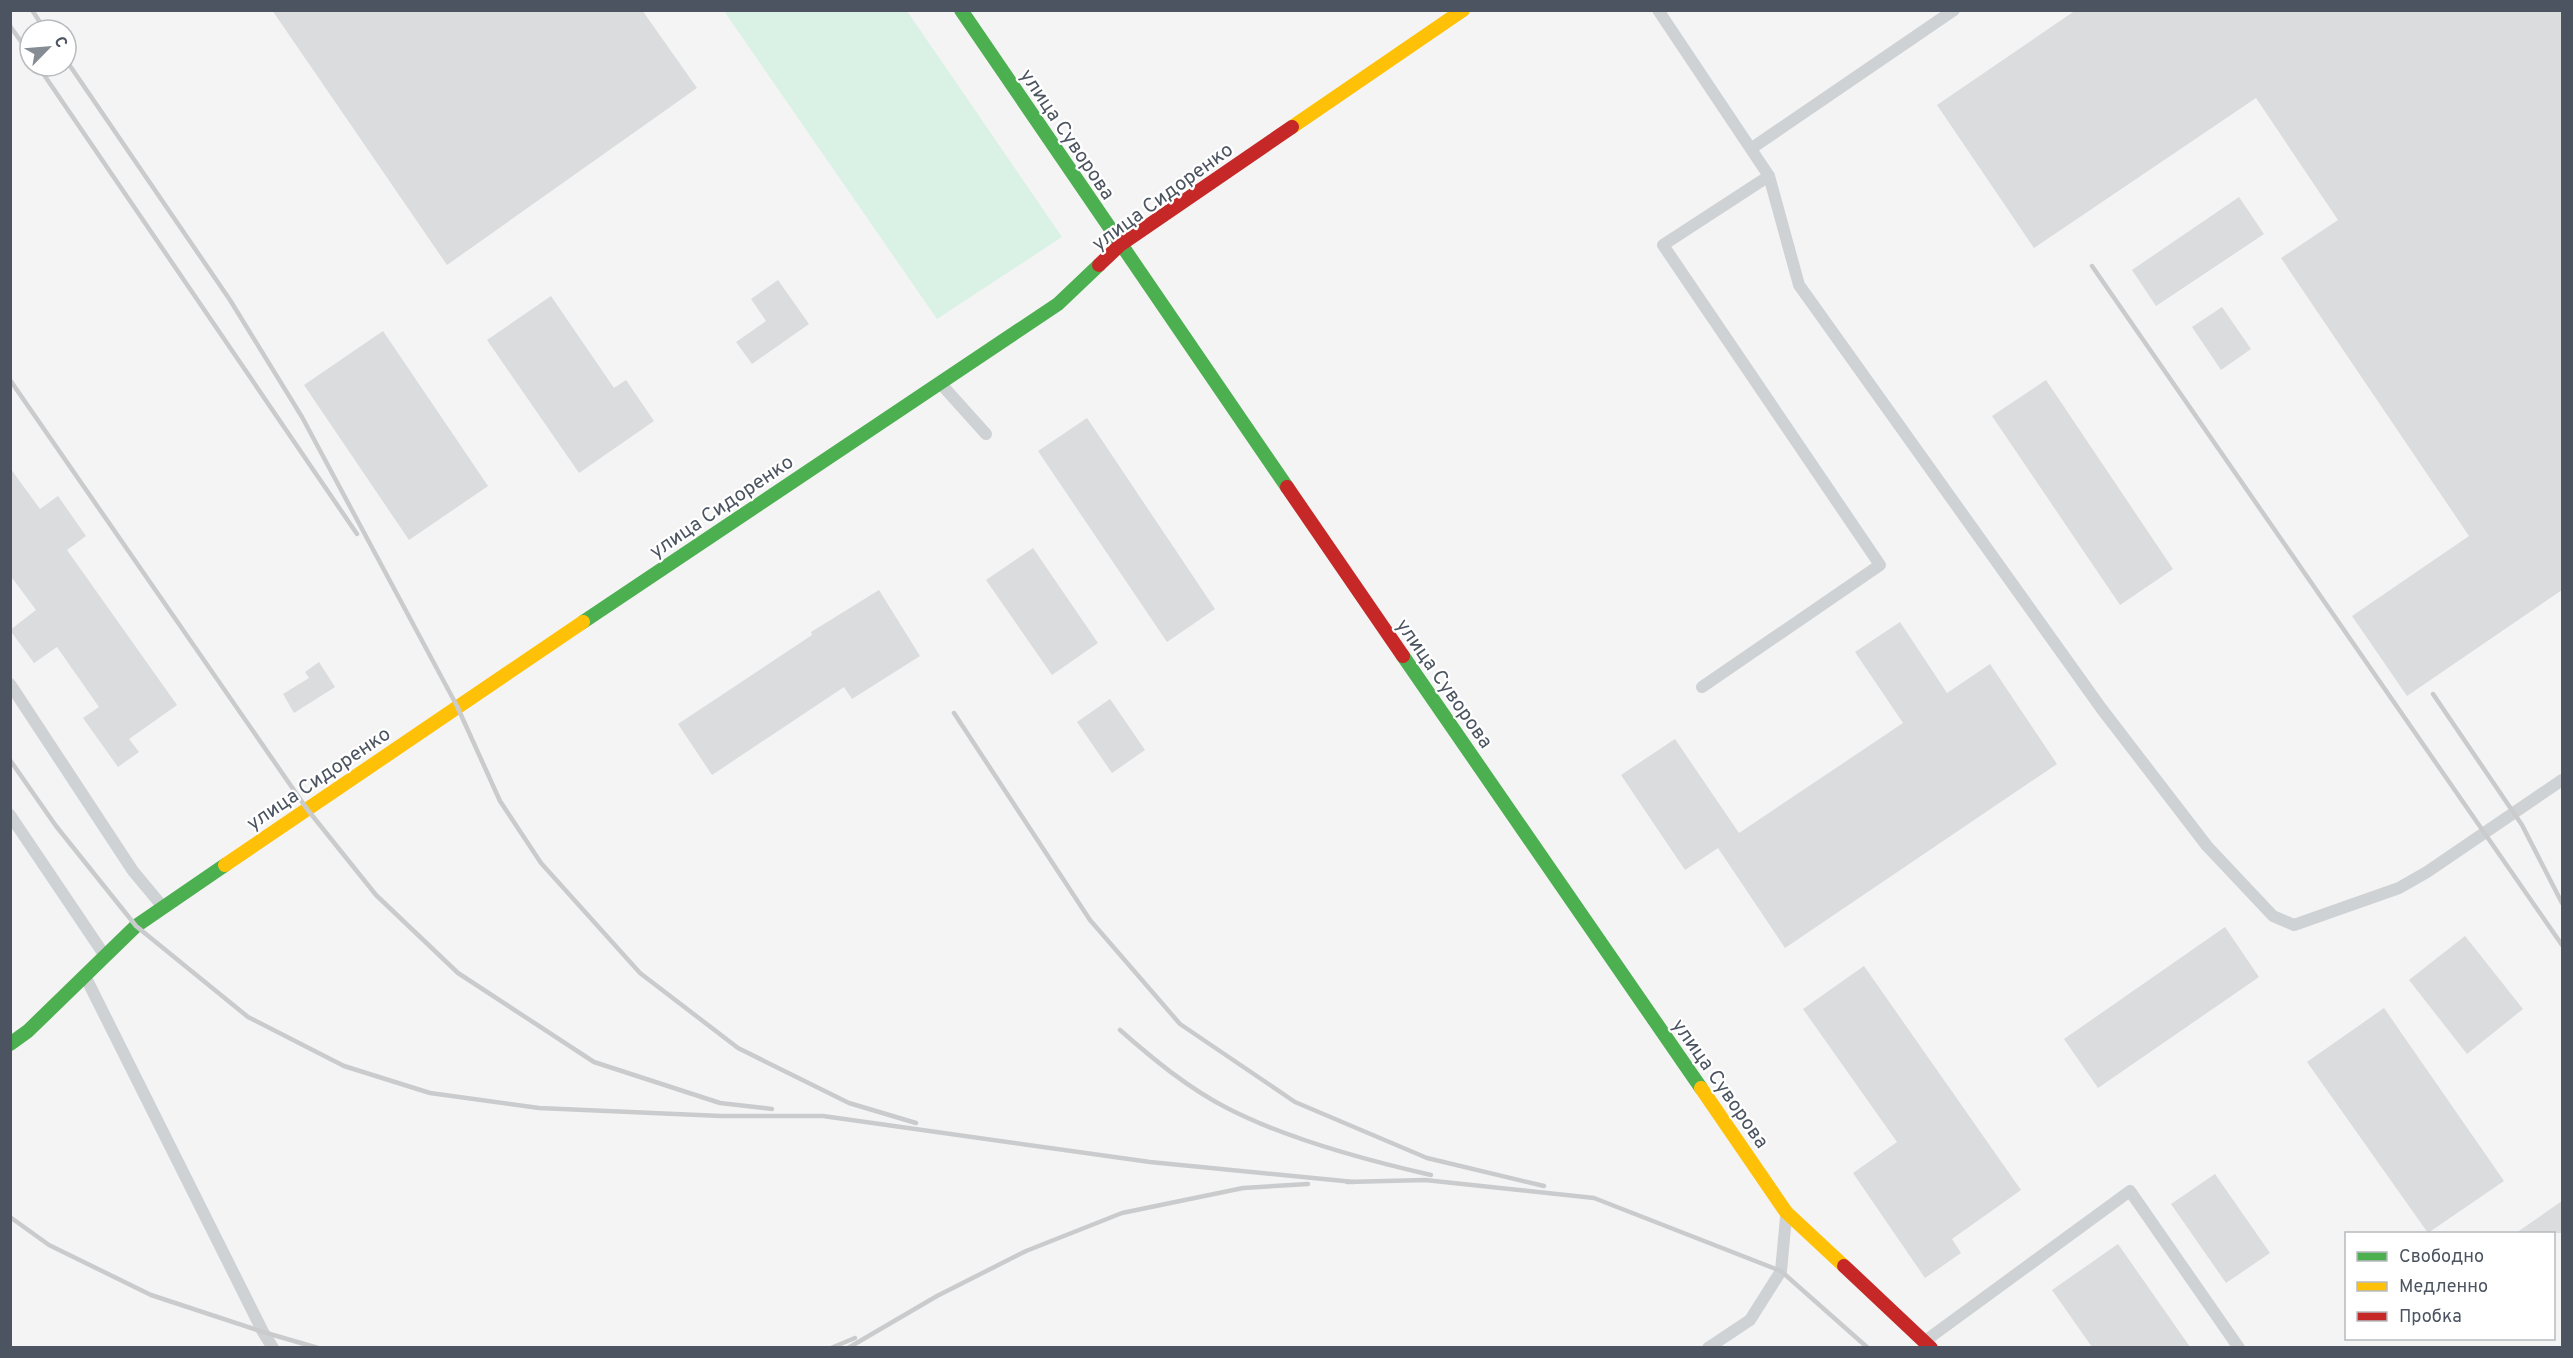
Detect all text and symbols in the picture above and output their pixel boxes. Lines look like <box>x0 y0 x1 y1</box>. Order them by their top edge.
north arrow <box>18 18 78 78</box>
text: С <box>49 34 71 51</box>
street label: улица Суворова <box>1013 65 1120 206</box>
street label: улица Сидоренко <box>1087 138 1239 258</box>
street label: улица Сидоренко <box>645 450 799 566</box>
street label: улица Суворова <box>1389 614 1498 754</box>
street label: улица Сидоренко <box>242 722 396 838</box>
street label: улица Суворова <box>1665 1014 1774 1154</box>
legend <box>2345 1232 2555 1340</box>
text: Свободно <box>2399 1246 2484 1269</box>
text: Медленно <box>2399 1276 2488 1299</box>
text: Пробка <box>2399 1306 2462 1329</box>

